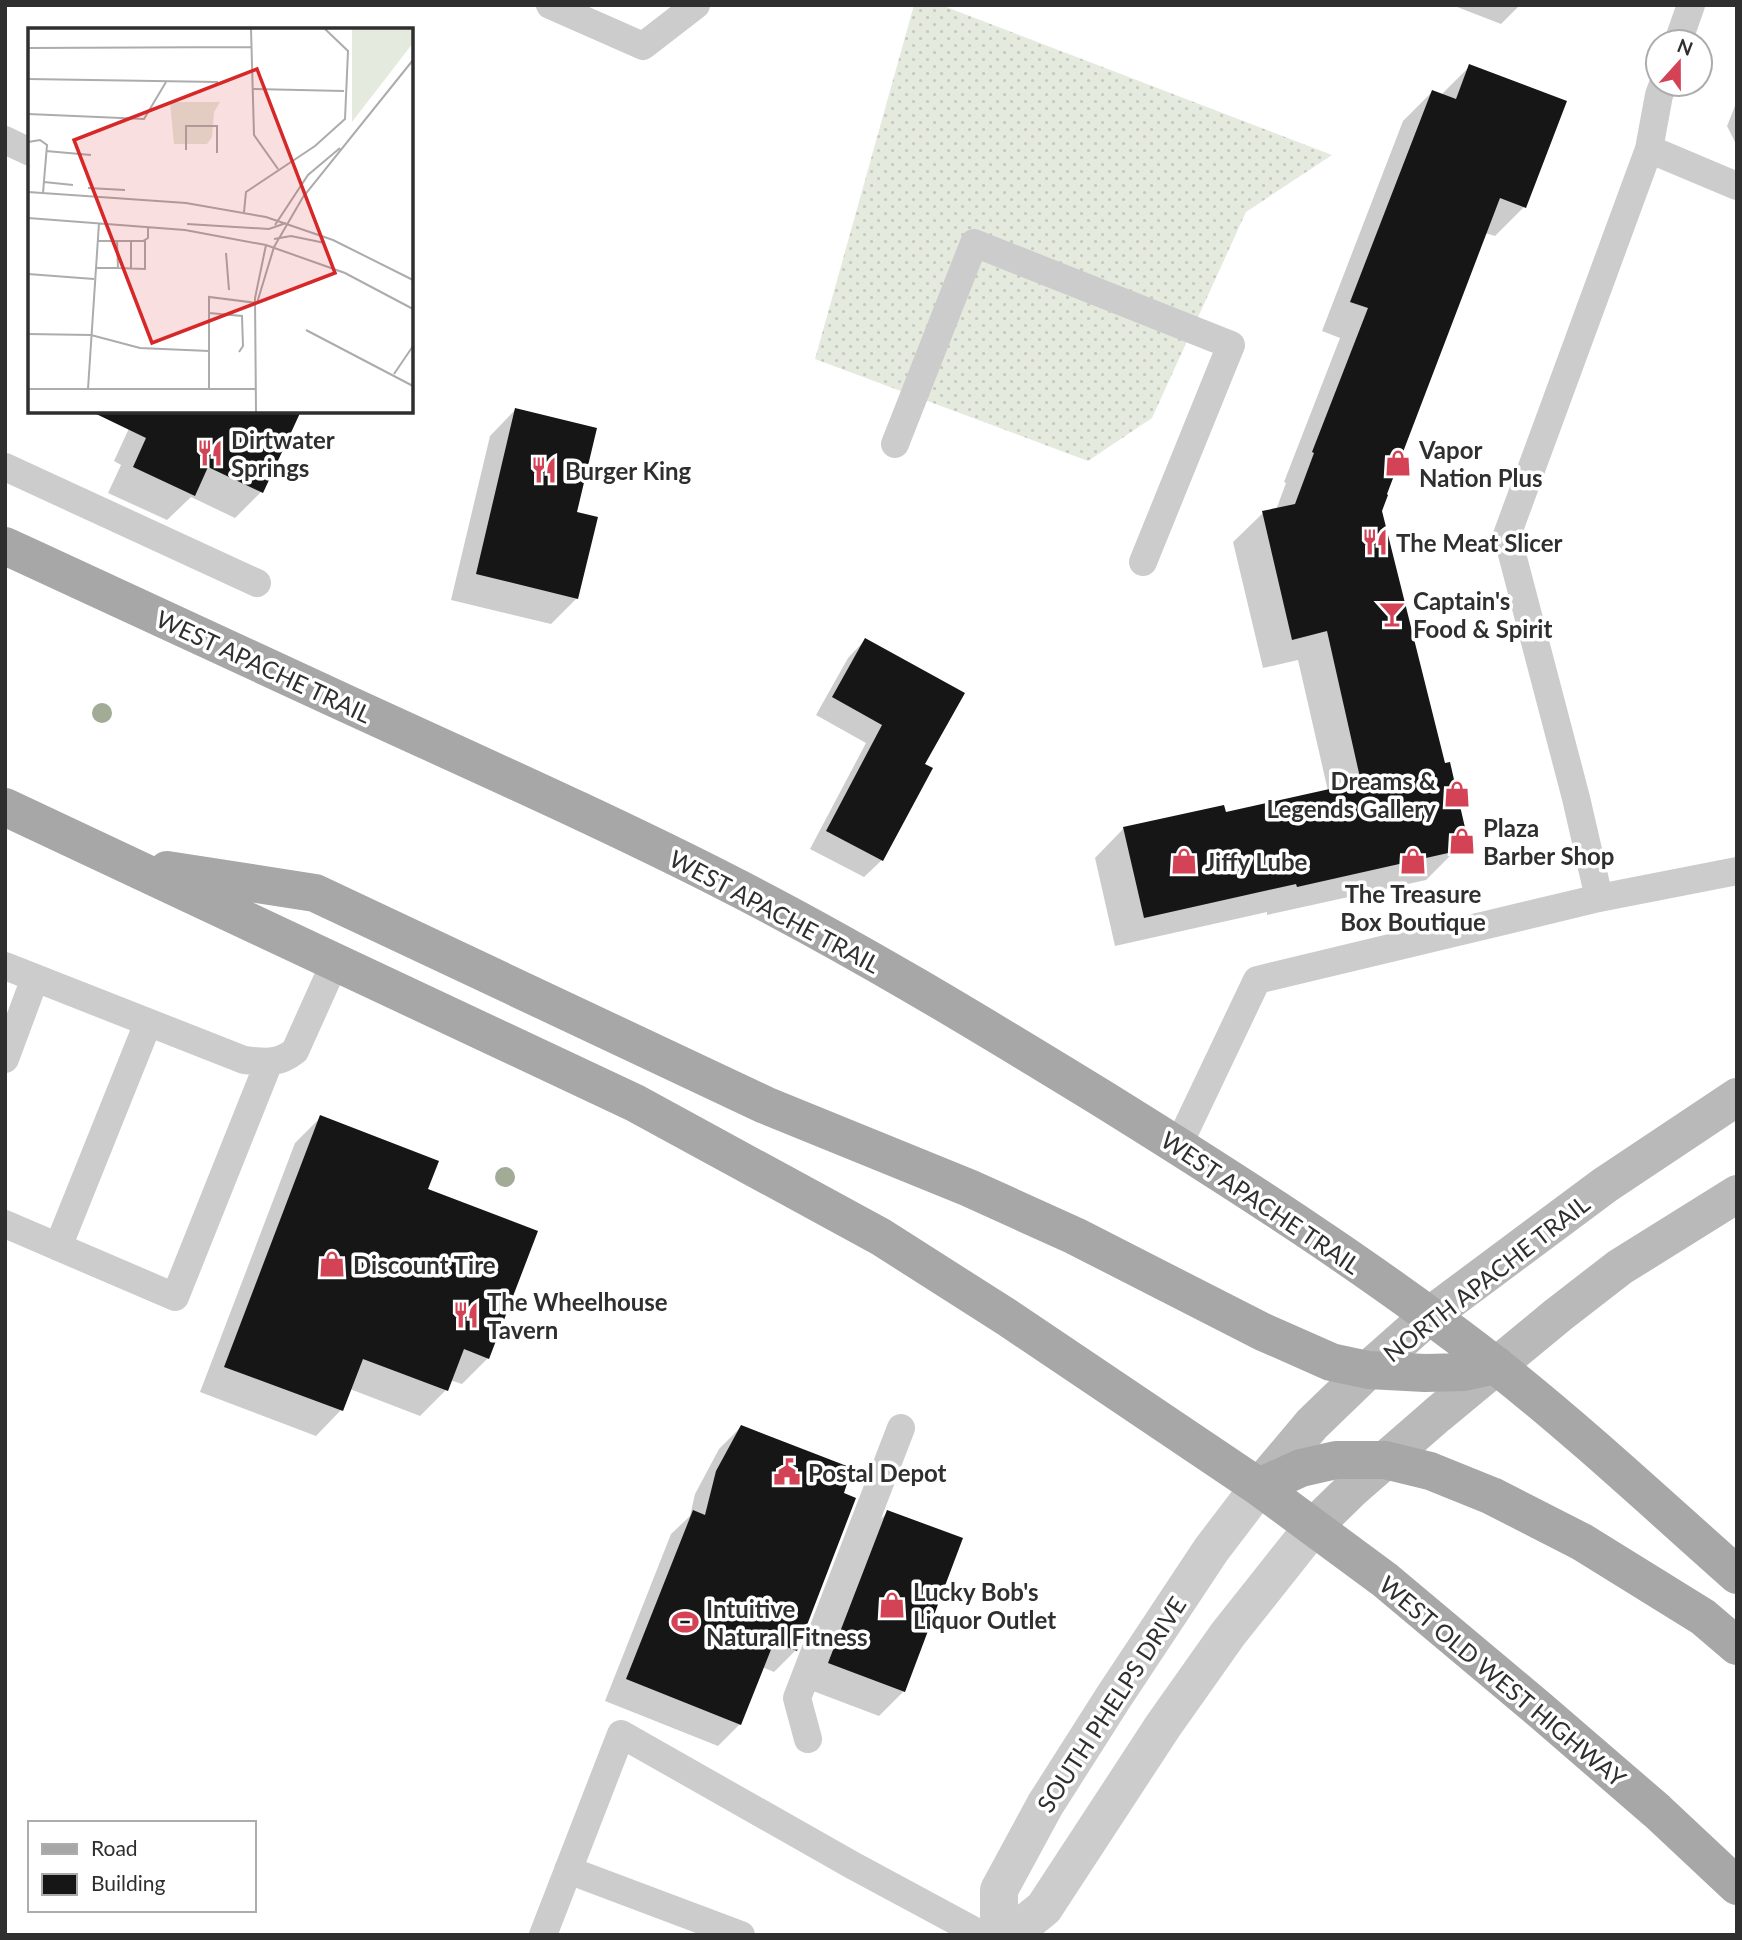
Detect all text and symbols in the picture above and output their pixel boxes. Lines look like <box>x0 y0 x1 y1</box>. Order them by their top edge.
inset map <box>28 28 413 413</box>
north arrow <box>1644 28 1714 98</box>
text: N <box>1674 33 1696 60</box>
place label: Dirtwater Springs <box>231 425 335 482</box>
place label: Vapor Nation Plus <box>1418 435 1543 492</box>
restaurant icon: Dirtwater Springs <box>195 438 225 468</box>
shop icon: Vapor Nation Plus <box>1383 448 1413 478</box>
restaurant icon: Burger King <box>529 455 559 485</box>
place label: Burger King <box>565 456 692 485</box>
restaurant icon: The Meat Slicer <box>1360 527 1390 557</box>
place label: The Meat Slicer <box>1396 528 1562 557</box>
place label: Captain's Food & Spirit <box>1413 586 1552 643</box>
bar icon: Captain's Food & Spirit <box>1377 599 1407 629</box>
street label: WEST APACHE TRAIL <box>152 603 376 729</box>
place label: Dreams & Legends Gallery <box>1267 766 1437 823</box>
shop icon: Dreams & Legends Gallery <box>1442 779 1472 809</box>
place label: Plaza Barber Shop <box>1483 813 1614 870</box>
shop icon: Plaza Barber Shop <box>1447 826 1477 856</box>
street label: WEST APACHE TRAIL <box>665 843 885 979</box>
shop icon: Jiffy Lube <box>1169 846 1199 876</box>
shop icon: The Treasure Box Boutique <box>1398 846 1428 876</box>
place label: Jiffy Lube <box>1205 847 1308 876</box>
place label: The Treasure Box Boutique <box>1340 879 1486 936</box>
street label: WEST APACHE TRAIL <box>1156 1125 1366 1279</box>
street label: NORTH APACHE TRAIL <box>1377 1189 1595 1367</box>
shop icon: Discount Tire <box>317 1249 347 1279</box>
place label: Discount Tire <box>353 1250 496 1279</box>
place label: The Wheelhouse Tavern <box>487 1287 668 1344</box>
restaurant icon: The Wheelhouse Tavern <box>451 1300 481 1330</box>
public building icon: Postal Depot <box>772 1457 802 1487</box>
place label: Postal Depot <box>808 1458 947 1487</box>
street label: WEST OLD WEST HIGHWAY <box>1374 1569 1632 1793</box>
place label: Lucky Bob's Liquor Outlet <box>913 1577 1056 1634</box>
shop icon: Lucky Bob's Liquor Outlet <box>877 1590 907 1620</box>
street label: SOUTH PHELPS DRIVE <box>1030 1591 1192 1817</box>
place label: Intuitive Natural Fitness <box>706 1594 867 1651</box>
sports icon: Intuitive Natural Fitness <box>670 1607 700 1637</box>
legend <box>28 1821 256 1912</box>
text: Road <box>91 1835 138 1860</box>
text: Building <box>91 1870 166 1895</box>

